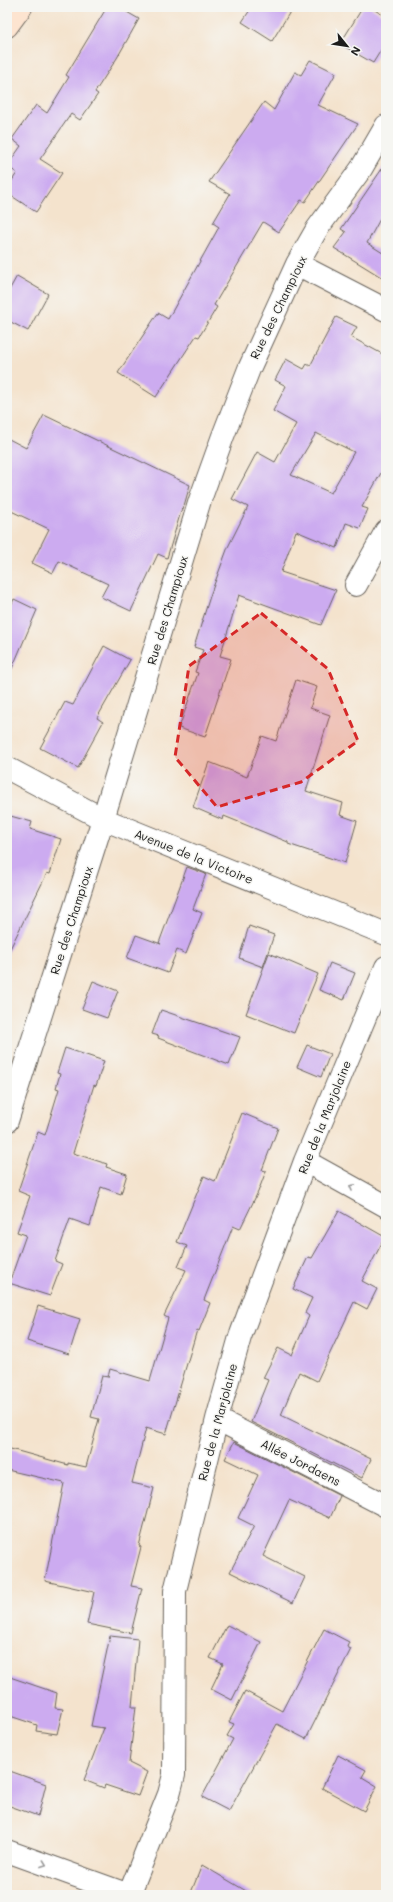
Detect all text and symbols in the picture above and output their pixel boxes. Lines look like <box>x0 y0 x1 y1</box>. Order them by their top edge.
north arrow <box>327 26 367 66</box>
text: N <box>348 44 365 59</box>
street label: Rue des Champioux <box>246 252 310 362</box>
street label: Rue des Champioux <box>143 553 191 667</box>
street label: Avenue de la Victoire <box>132 825 256 887</box>
street label: Rue des Champioux <box>46 864 96 976</box>
street label: Rue de la Marjolaine <box>294 1058 354 1176</box>
one-way arrow <box>349 1184 356 1192</box>
street label: Rue de la Marjolaine <box>194 1361 240 1483</box>
street label: Allée Jordaens <box>258 1435 344 1489</box>
one-way arrow <box>40 1859 47 1867</box>

